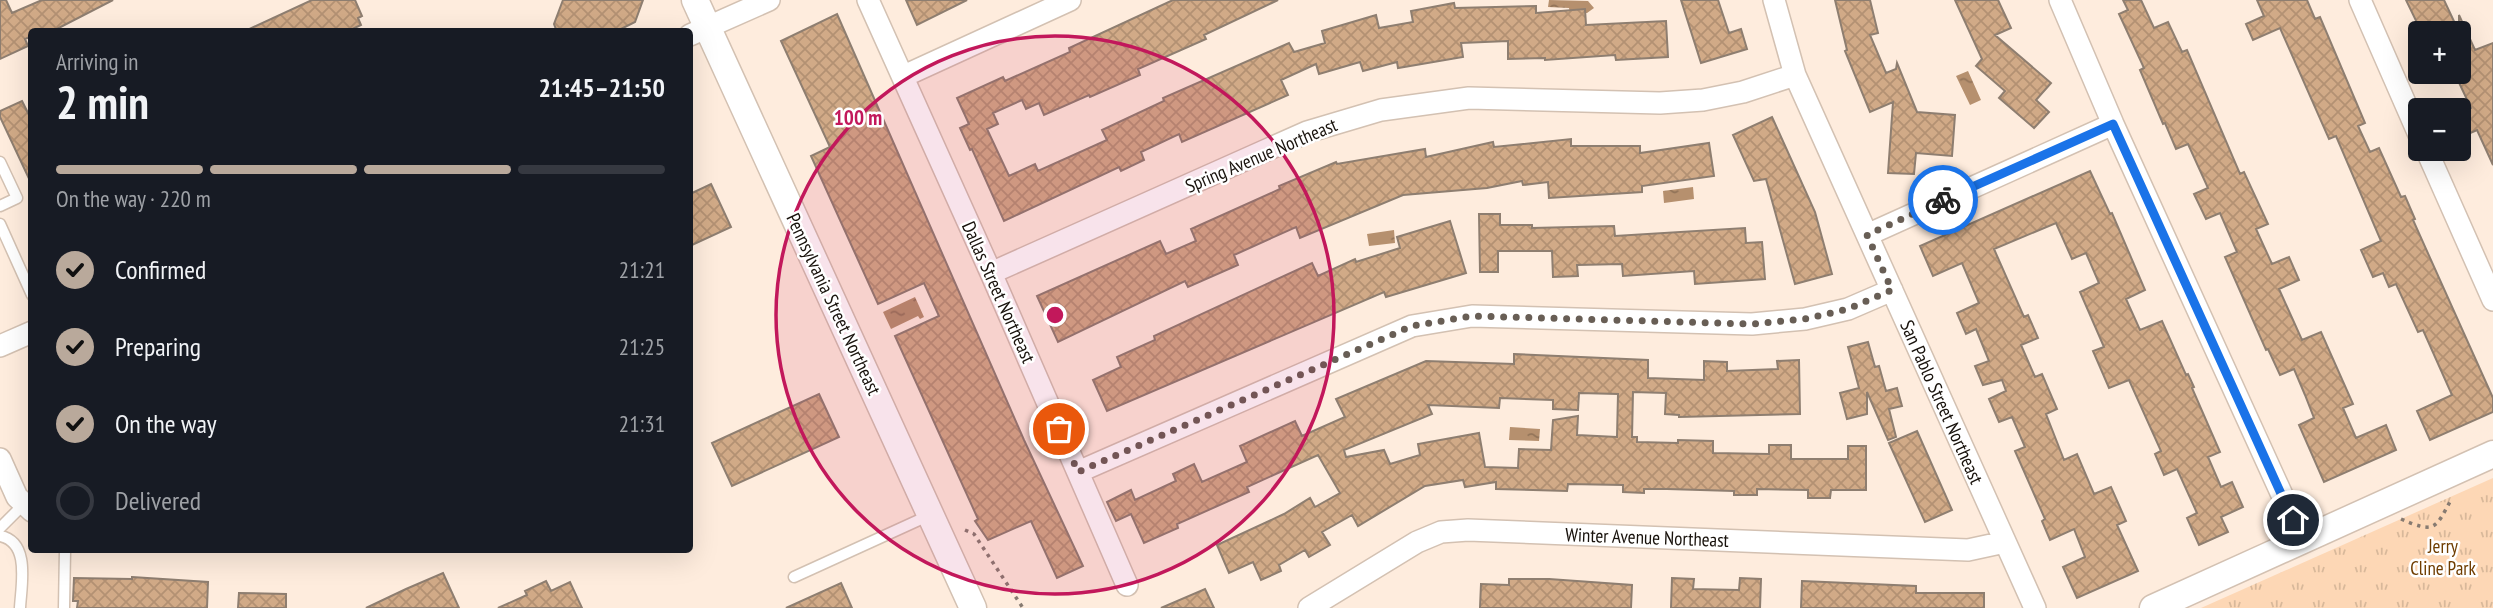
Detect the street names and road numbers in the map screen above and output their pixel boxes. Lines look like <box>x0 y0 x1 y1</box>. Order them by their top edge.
street label: Spring Avenue Northeast <box>1181 112 1341 198</box>
street label: Pennsylvania Street Northeast <box>781 209 887 399</box>
street label: Dallas Street Northeast <box>957 217 1041 367</box>
street label: San Pablo Street Northeast <box>1895 316 1989 488</box>
street label: Winter Avenue Northeast <box>1565 522 1730 552</box>

